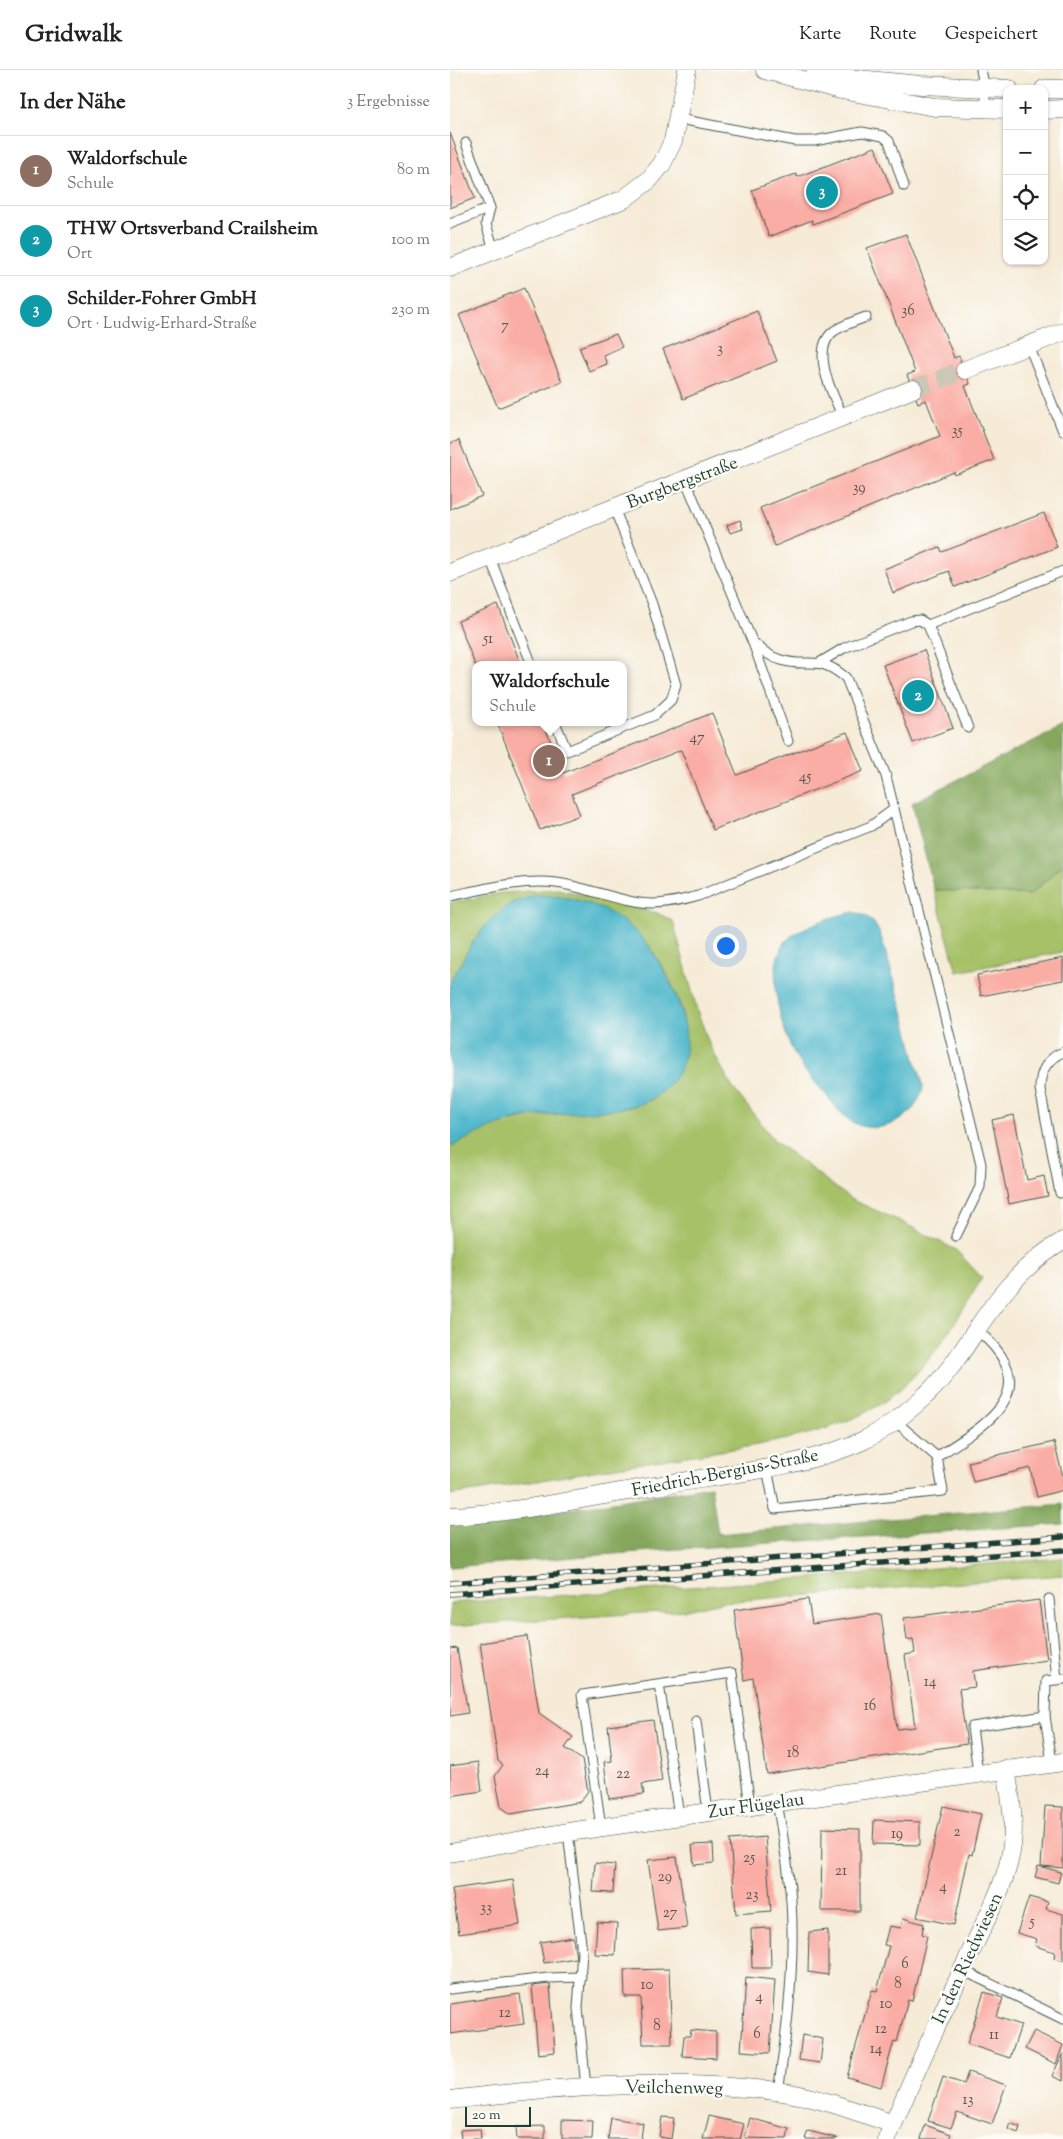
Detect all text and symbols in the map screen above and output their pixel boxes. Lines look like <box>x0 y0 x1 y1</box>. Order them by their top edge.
text: Gridwalk <box>25 18 123 52</box>
text: Karte <box>799 22 842 48</box>
text: Route <box>870 22 917 48</box>
text: Gespeichert <box>945 22 1038 48</box>
map controls <box>1003 85 1048 265</box>
button: + <box>1003 85 1048 130</box>
text: In der Nähe <box>20 88 126 118</box>
text: 3 Ergebnisse <box>347 91 430 114</box>
button: − <box>1003 130 1048 175</box>
text: Waldorfschule <box>67 146 187 173</box>
text: 1 <box>33 159 39 182</box>
text: 80 m <box>397 159 430 182</box>
text: Schule <box>67 173 114 196</box>
pin: 3 <box>806 173 838 211</box>
button: locate <box>1003 175 1048 220</box>
text: THW Ortsverband Crailsheim <box>67 216 318 243</box>
button: layers <box>1003 220 1048 265</box>
text: 2 <box>32 229 40 252</box>
text: 100 m <box>391 229 430 252</box>
text: Ort <box>67 243 92 266</box>
text: Schilder-Fohrer GmbH <box>67 286 257 313</box>
text: 3 <box>33 299 39 322</box>
text: 230 m <box>391 299 430 322</box>
house number: 36 <box>901 301 915 322</box>
text: Ort · Ludwig-Erhard-Straße <box>67 313 257 336</box>
house number: 7 <box>501 316 509 337</box>
house number: 3 <box>717 339 723 360</box>
house number: 35 <box>951 421 963 442</box>
street label: Burgbergstraße <box>623 451 742 517</box>
house number: 39 <box>852 478 866 499</box>
house number: 51 <box>482 629 493 650</box>
popup <box>472 661 627 726</box>
text: Waldorfschule <box>489 669 610 696</box>
pin: 2 <box>902 677 934 715</box>
text: Schule <box>489 696 536 719</box>
house number: 47 <box>689 728 705 749</box>
pin: 1 <box>533 742 565 780</box>
house number: 45 <box>799 767 811 788</box>
your location <box>713 933 739 959</box>
street label: Friedrich-Bergius-Straße <box>630 1443 821 1505</box>
house number: 14 <box>924 1672 937 1693</box>
house number: 16 <box>864 1696 876 1717</box>
house number: 18 <box>787 1743 799 1764</box>
house number: 24 <box>535 1761 550 1782</box>
house number: 22 <box>616 1764 630 1785</box>
street label: Zur Flügelau <box>707 1787 806 1827</box>
house number: 2 <box>953 1822 961 1843</box>
house number: 19 <box>891 1824 903 1845</box>
house number: 25 <box>743 1848 755 1869</box>
house number: 21 <box>835 1861 847 1882</box>
house number: 29 <box>658 1867 672 1888</box>
house number: 4 <box>939 1877 947 1898</box>
house number: 23 <box>745 1885 759 1906</box>
street label: In den Riedwiesen <box>927 1888 1011 2029</box>
house number: 33 <box>480 1898 492 1919</box>
house number: 27 <box>663 1903 678 1924</box>
house number: 5 <box>1028 1912 1035 1933</box>
house number: 6 <box>901 1954 909 1975</box>
house number: 8 <box>894 1974 902 1995</box>
house number: 10 <box>641 1975 654 1996</box>
house number: 4 <box>755 1987 763 2008</box>
house number: 10 <box>880 1994 893 2015</box>
house number: 12 <box>499 2003 511 2024</box>
house number: 8 <box>653 2016 661 2037</box>
house number: 12 <box>875 2019 887 2040</box>
house number: 6 <box>753 2024 761 2045</box>
house number: 11 <box>989 2025 999 2046</box>
house number: 14 <box>870 2039 883 2060</box>
street label: Veilchenweg <box>625 2075 723 2103</box>
house number: 13 <box>962 2090 974 2111</box>
scale bar <box>465 2104 531 2127</box>
text: 20 m <box>472 2106 501 2126</box>

